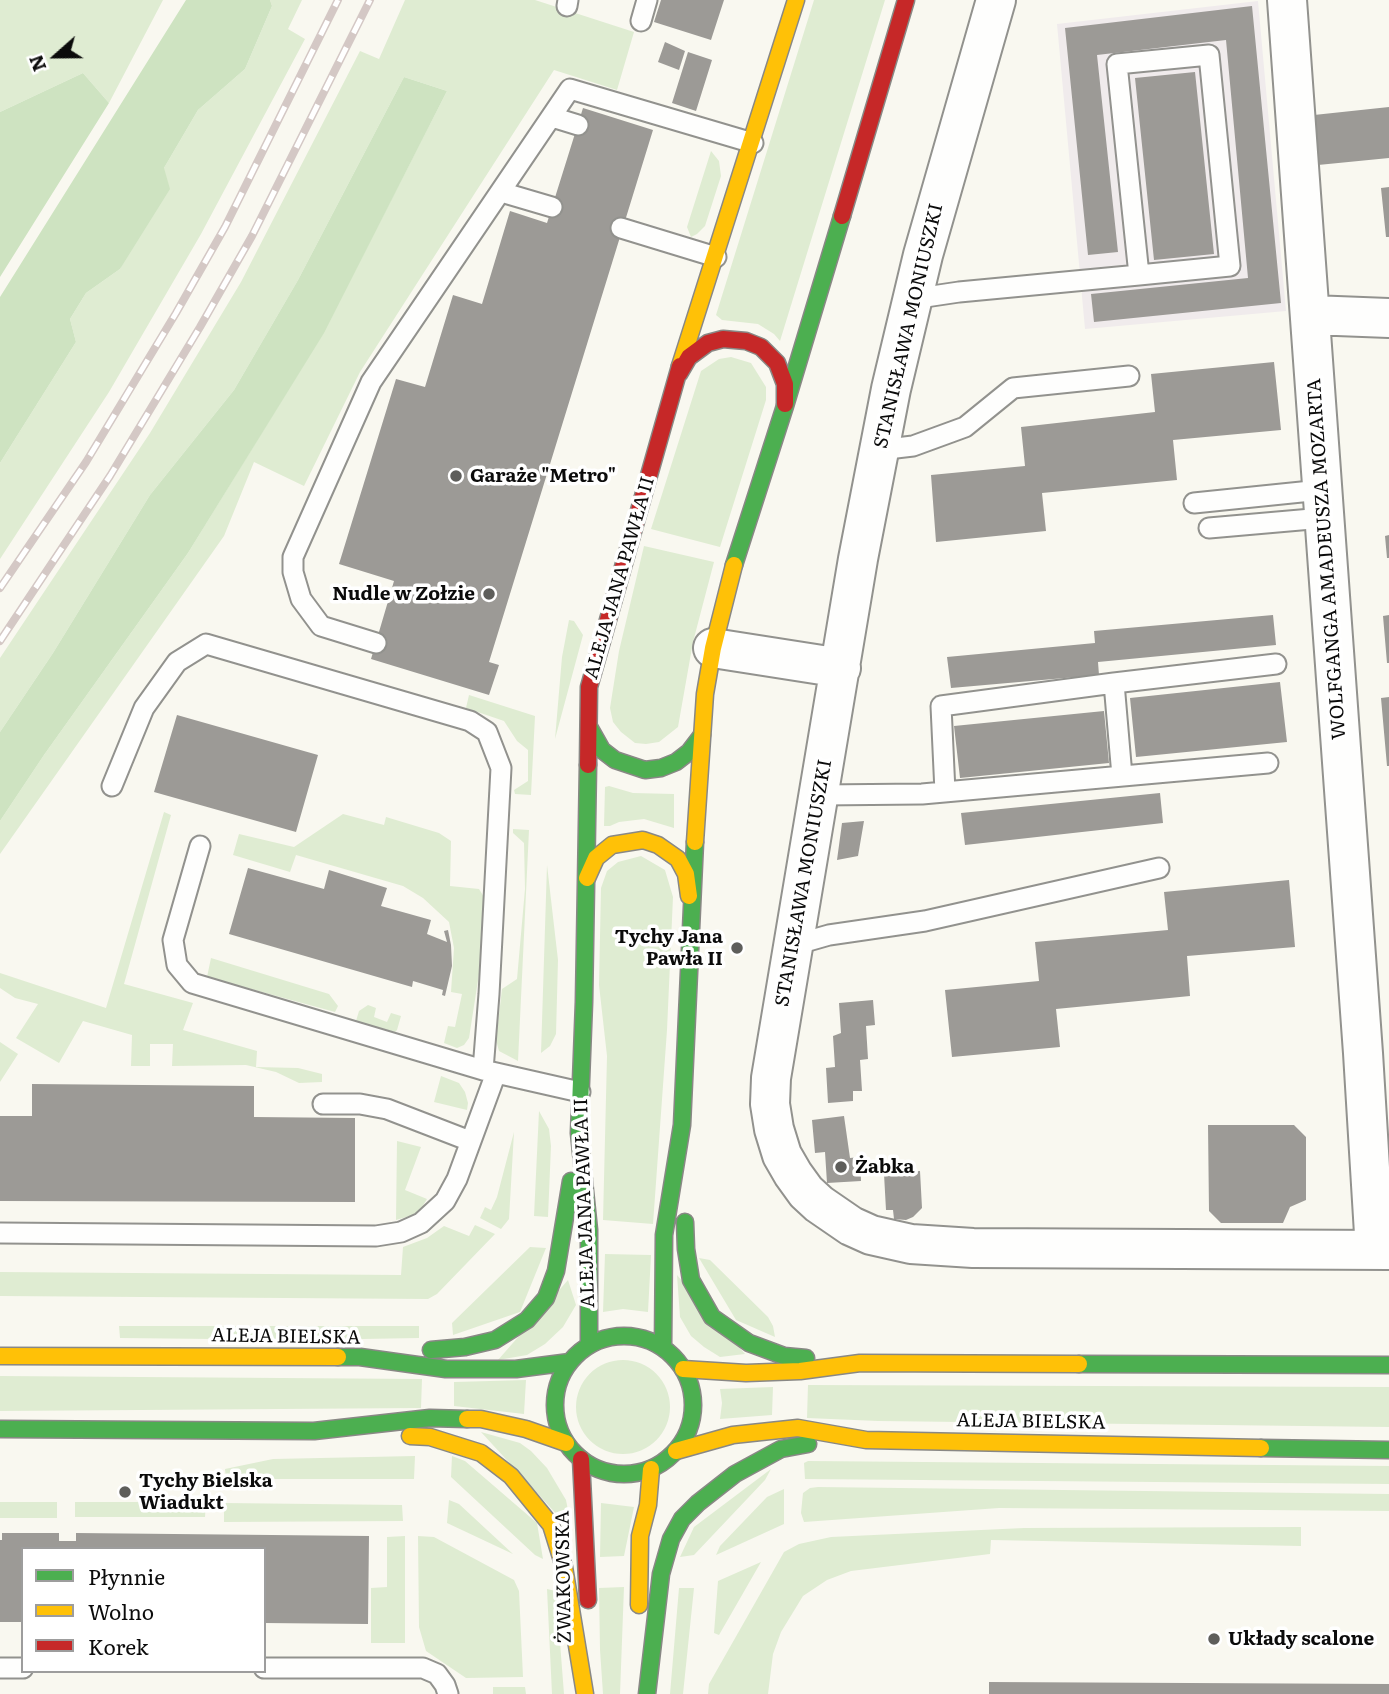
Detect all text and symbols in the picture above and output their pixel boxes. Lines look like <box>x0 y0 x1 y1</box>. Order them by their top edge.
north arrow <box>21 21 91 91</box>
text: N <box>20 51 52 76</box>
street label: STANISŁAWA MONIUSZKI <box>870 201 948 451</box>
street label: WOLFGANGA AMADEUSZA MOZARTA <box>1303 378 1351 740</box>
place label: Garaże "Metro" <box>470 465 616 487</box>
marker: Garaże "Metro" <box>448 468 464 484</box>
street label: ALEJA JANA PAWŁA II <box>580 474 660 682</box>
place label: Nudle w Zołzie <box>332 583 475 605</box>
marker: Nudle w Zołzie <box>481 586 497 602</box>
street label: STANISŁAWA MONIUSZKI <box>771 758 837 1008</box>
place label: Tychy Jana Pawła II <box>615 926 723 970</box>
marker: Tychy Jana Pawła II <box>729 940 745 956</box>
street label: ALEJA JANA PAWŁA II <box>570 1098 600 1308</box>
place label: Żabka <box>855 1156 915 1178</box>
marker: Żabka <box>833 1159 849 1175</box>
street label: ALEJA BIELSKA <box>211 1324 361 1350</box>
street label: ALEJA BIELSKA <box>956 1409 1106 1435</box>
place label: Tychy Bielska Wiadukt <box>139 1470 273 1514</box>
marker: Tychy Bielska Wiadukt <box>117 1484 133 1500</box>
street label: ŻWAKOWSKA <box>551 1510 577 1644</box>
legend <box>21 1547 266 1673</box>
text: Płynnie <box>88 1560 165 1591</box>
text: Wolno <box>88 1595 154 1626</box>
place label: Układy scalone <box>1228 1628 1374 1650</box>
text: Korek <box>88 1630 149 1661</box>
marker: Układy scalone <box>1206 1631 1222 1647</box>

